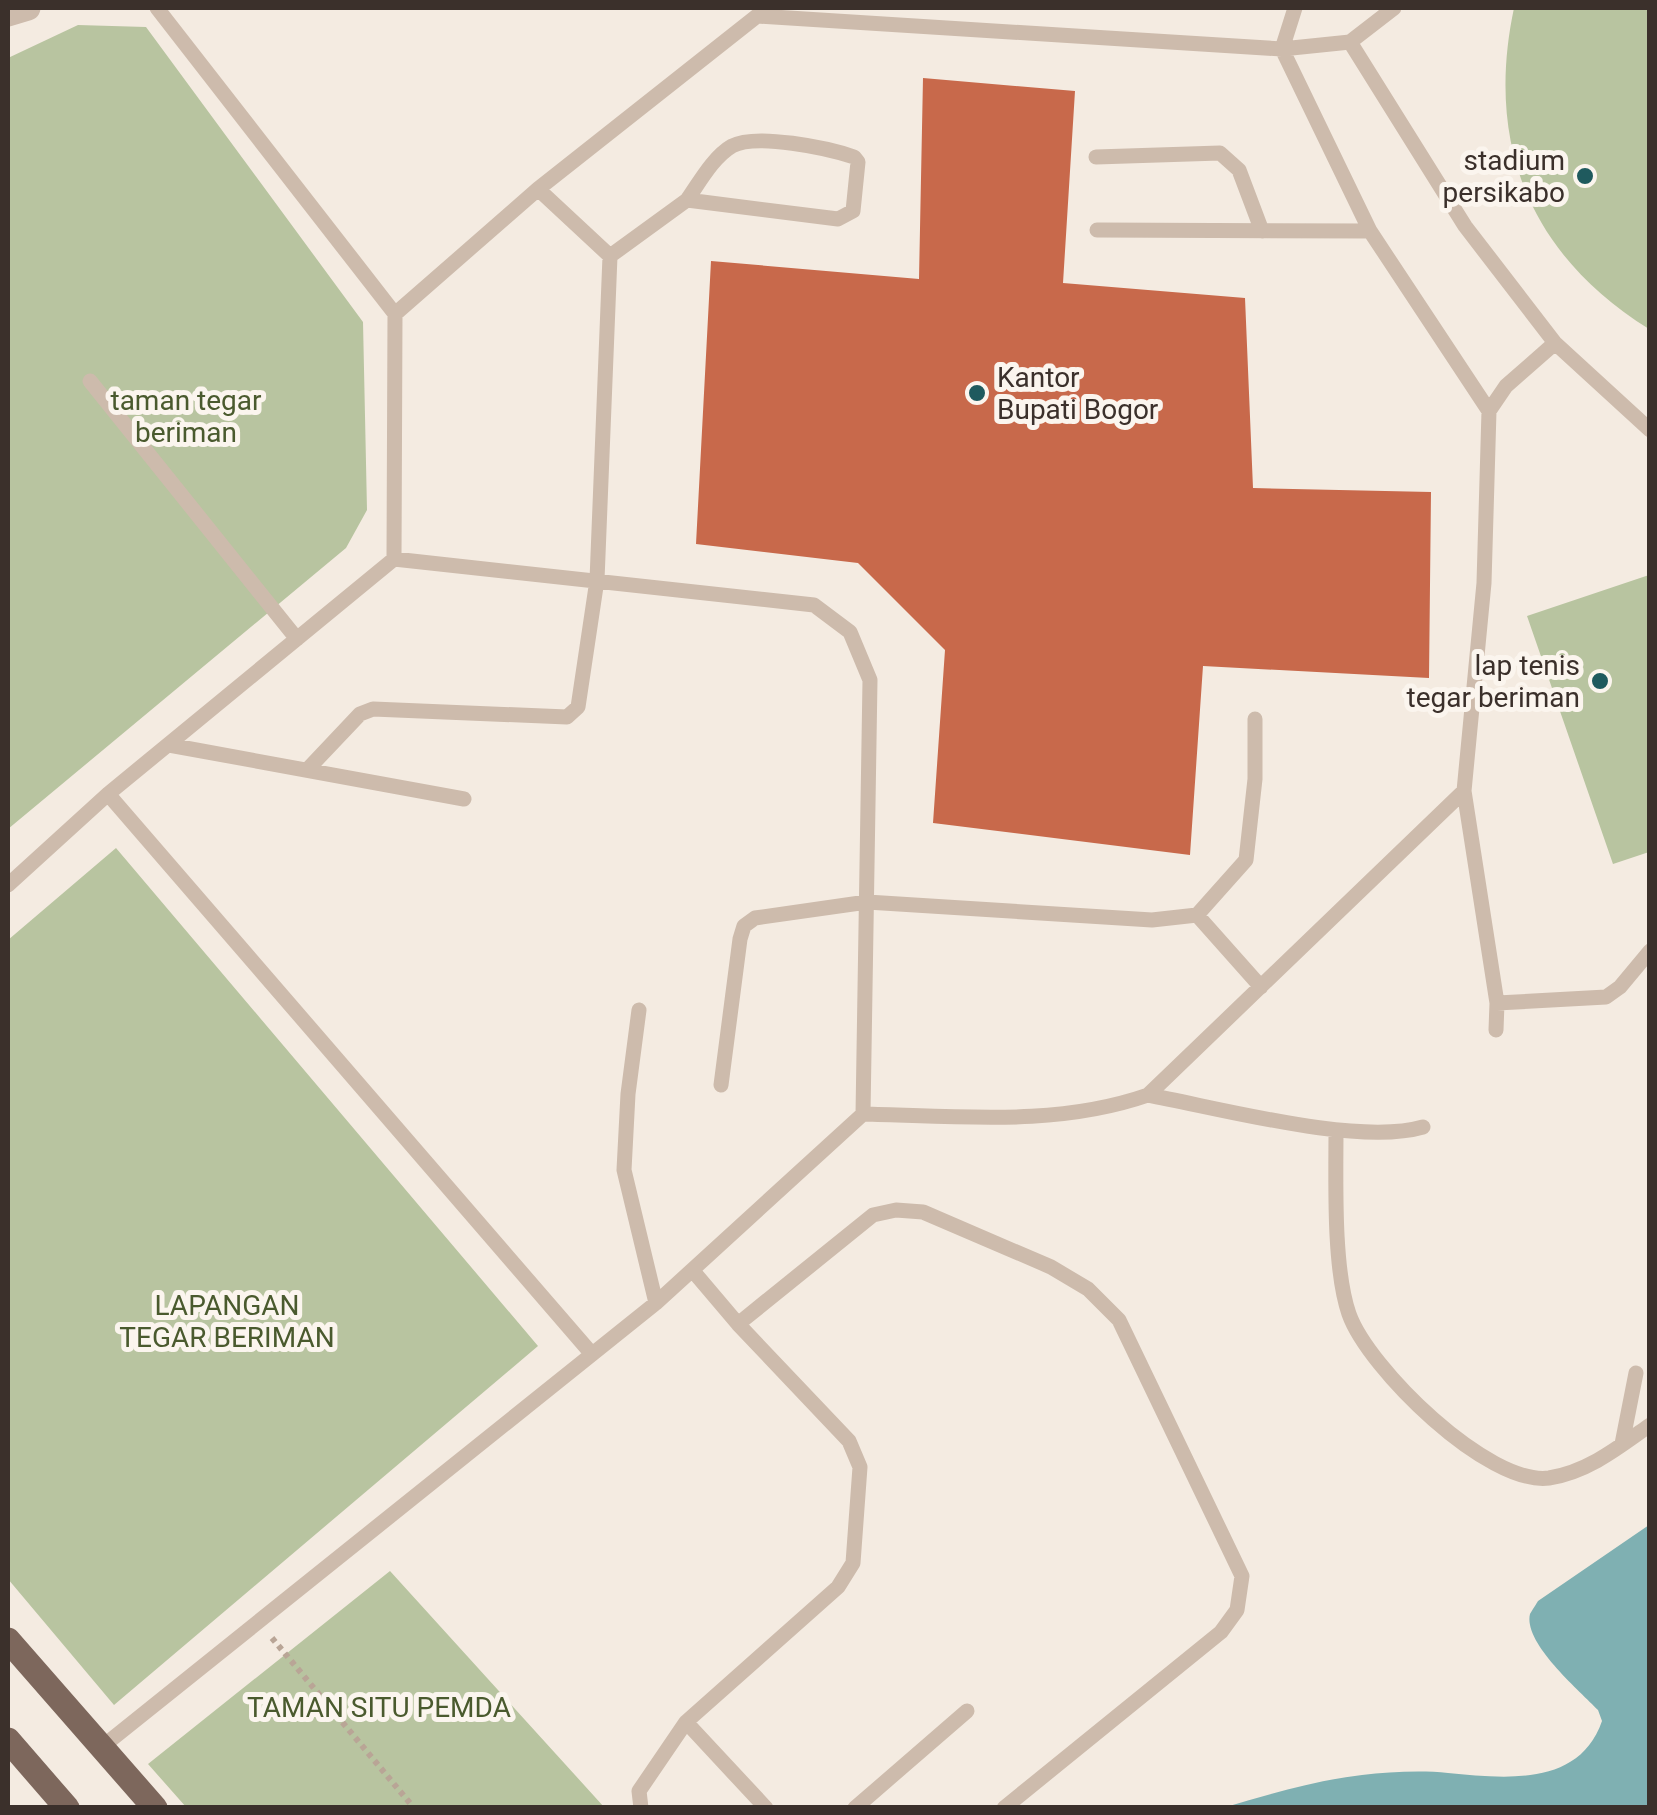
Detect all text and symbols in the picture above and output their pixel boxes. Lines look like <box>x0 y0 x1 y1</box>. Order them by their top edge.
place label: stadium persikabo <box>1443 144 1565 209</box>
marker: stadium persikabo <box>1574 165 1596 187</box>
place label: Kantor Bupati Bogor <box>997 361 1159 426</box>
marker: Kantor Bupati Bogor <box>966 382 988 404</box>
park label: taman tegar beriman <box>110 384 262 449</box>
place label: lap tenis tegar beriman <box>1406 649 1580 714</box>
marker: lap tenis tegar beriman <box>1589 670 1611 692</box>
park label: LAPANGAN TEGAR BERIMAN <box>119 1289 335 1354</box>
park label: TAMAN SITU PEMDA <box>247 1691 511 1724</box>

